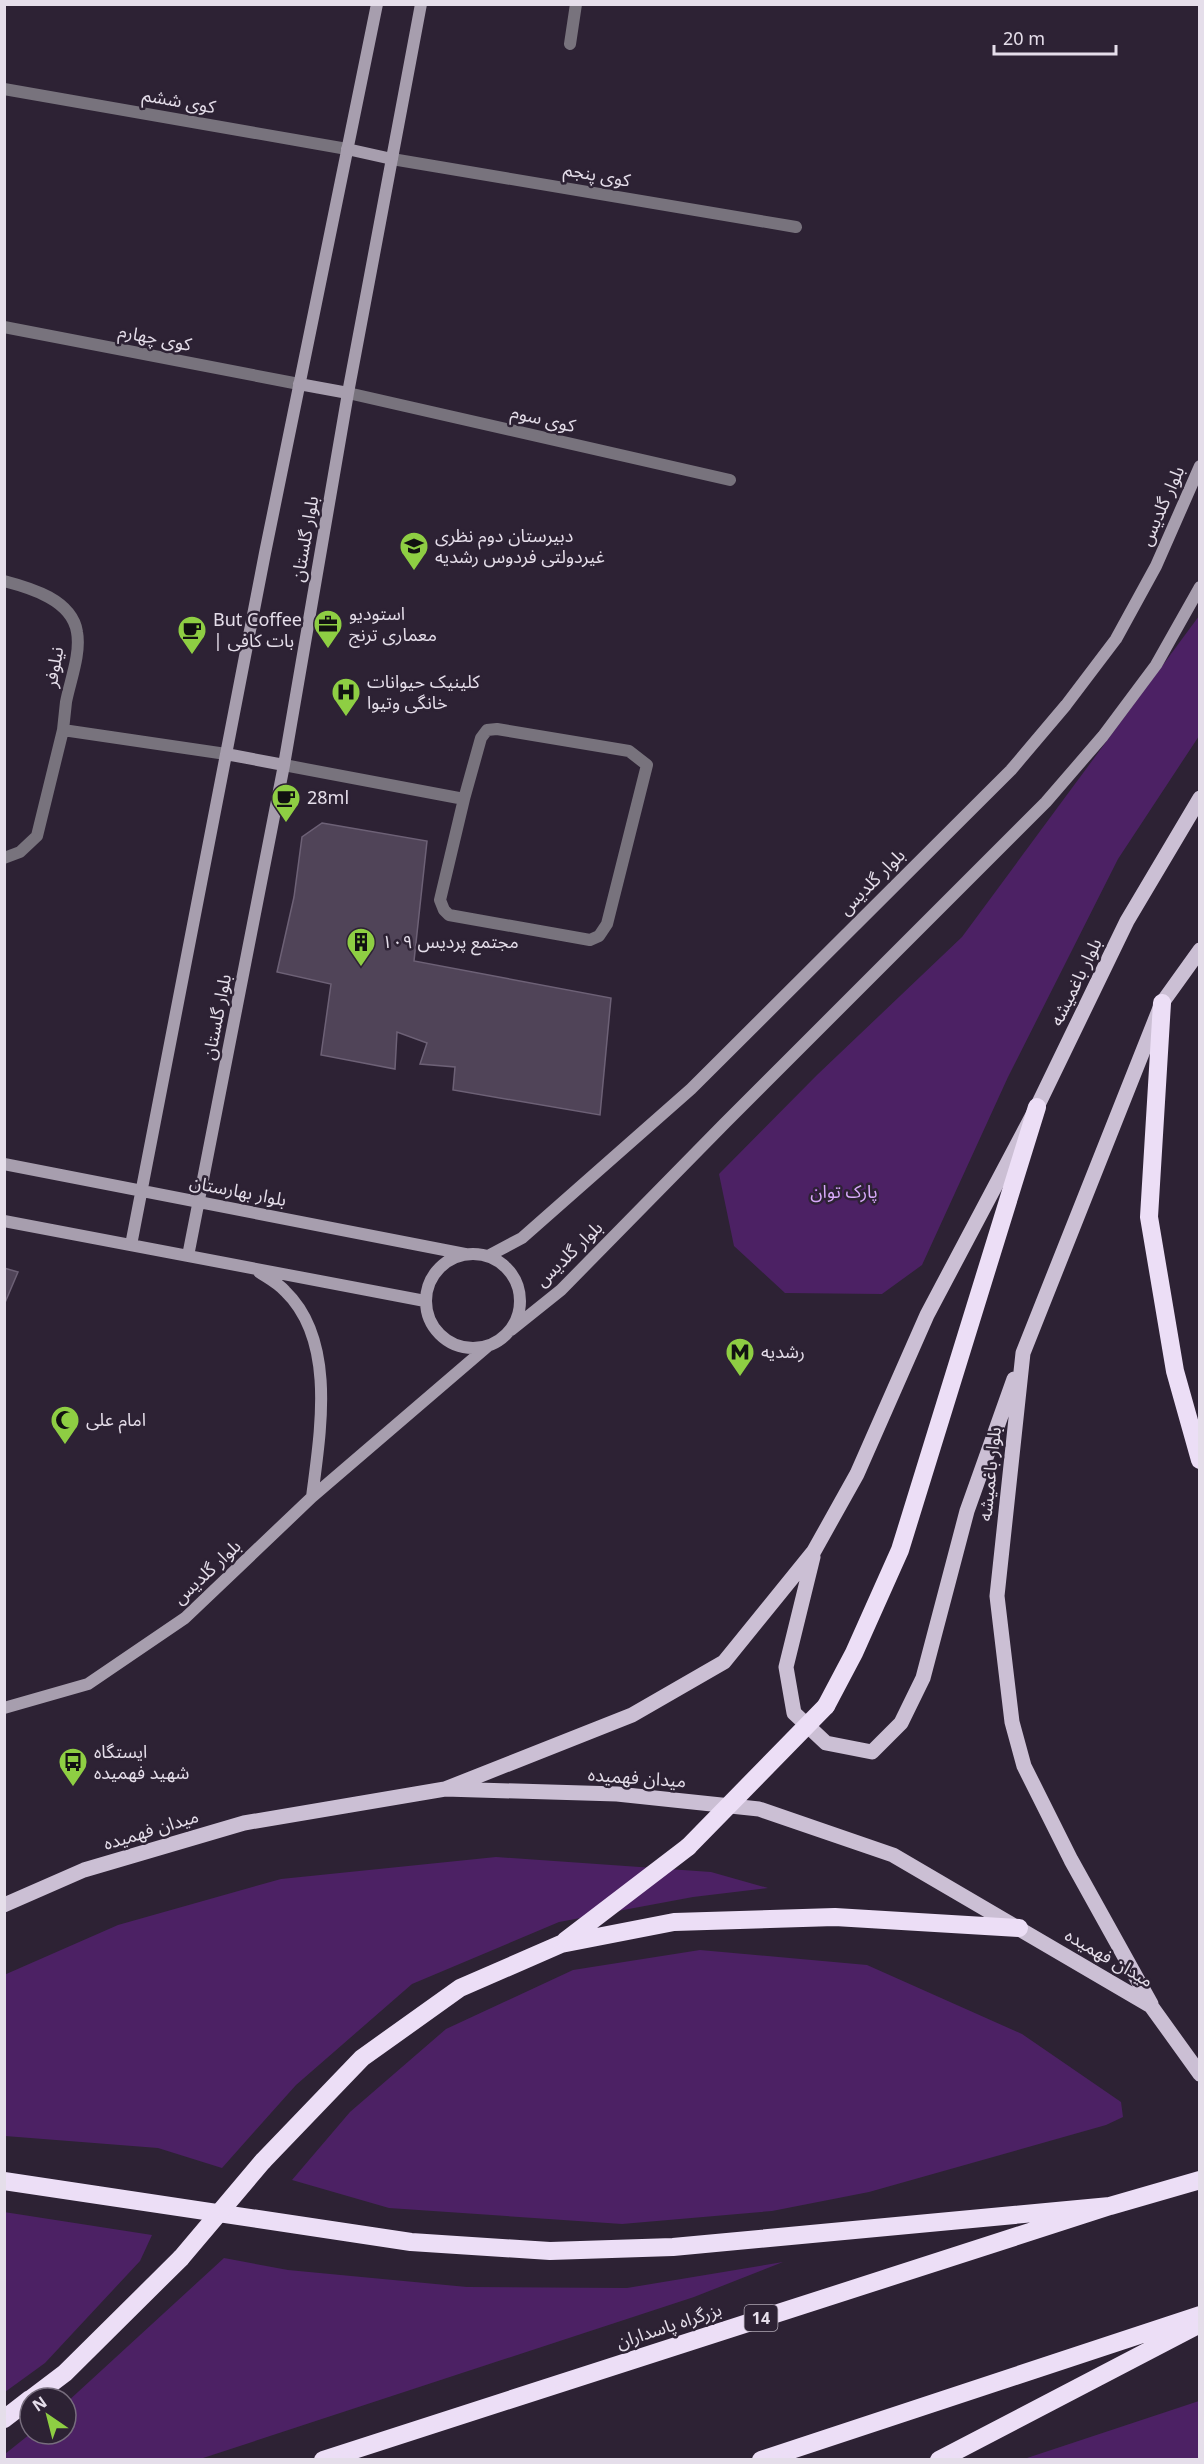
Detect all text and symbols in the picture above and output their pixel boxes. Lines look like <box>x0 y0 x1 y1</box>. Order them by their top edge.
scale bar <box>994 18 1116 56</box>
text: 20 m <box>1003 26 1045 50</box>
street label: کوی ششم <box>140 82 218 120</box>
street label: کوی پنجم <box>562 156 633 194</box>
street label: کوی چهارم <box>116 318 194 359</box>
street label: کوی سوم <box>508 399 578 440</box>
street label: بلوار گلدیس <box>1133 462 1189 549</box>
street label: بلوار گلستان <box>285 494 323 584</box>
place label: دبیرستان دوم نظری غیردولتی فردوس رشدیه <box>435 523 605 568</box>
school or university icon: دبیرستان دوم نظری غیردولتی فردوس رشدیه <box>398 530 430 572</box>
place label: استودیو معماری ترنج <box>349 601 437 648</box>
place label: But Coffee | بات کافی <box>213 607 302 652</box>
office icon: استودیو معماری ترنج <box>312 608 344 650</box>
cafe icon: But Coffee | بات کافی <box>176 614 208 656</box>
street label: نیلوفر <box>37 645 68 690</box>
place label: کلینیک حیوانات خانگی وتیوا <box>367 669 480 714</box>
hospital icon: کلینیک حیوانات خانگی وتیوا <box>330 676 362 718</box>
cafe icon: 28ml <box>270 782 302 824</box>
place label: 28ml <box>307 785 349 809</box>
street label: بلوار گلدیس <box>833 843 910 920</box>
building icon: مجتمع پردیس ۱۰۹ <box>345 926 377 968</box>
place label: مجتمع پردیس ۱۰۹ <box>382 929 519 956</box>
street label: بلوار باغمیشه <box>1044 934 1107 1029</box>
street label: بلوار گلستان <box>196 972 236 1062</box>
street label: بلوار بهارستان <box>188 1169 289 1211</box>
park label: پارک توان <box>810 1179 878 1203</box>
street label: بلوار گلدیس <box>529 1215 607 1291</box>
metro station icon: رشدیه <box>724 1336 756 1378</box>
place label: رشدیه <box>761 1339 805 1363</box>
mosque icon: امام علی <box>49 1404 81 1446</box>
place label: امام علی <box>86 1407 146 1434</box>
street label: بلوار باغمیشه <box>972 1426 1006 1522</box>
street label: بلوار گلدیس <box>167 1534 246 1609</box>
place label: ایستگاه شهید فهمیده <box>94 1739 189 1784</box>
bus stop icon: ایستگاه شهید فهمیده <box>57 1746 89 1788</box>
street label: میدان فهمیده <box>587 1762 687 1792</box>
street label: میدان فهمیده <box>100 1803 201 1855</box>
street label: میدان فهمیده <box>1061 1922 1158 1992</box>
street label: بزرگراه پاسداران <box>613 2297 725 2354</box>
road number: 14 <box>744 2305 777 2331</box>
north arrow <box>18 2386 78 2446</box>
text: N <box>28 2391 51 2416</box>

